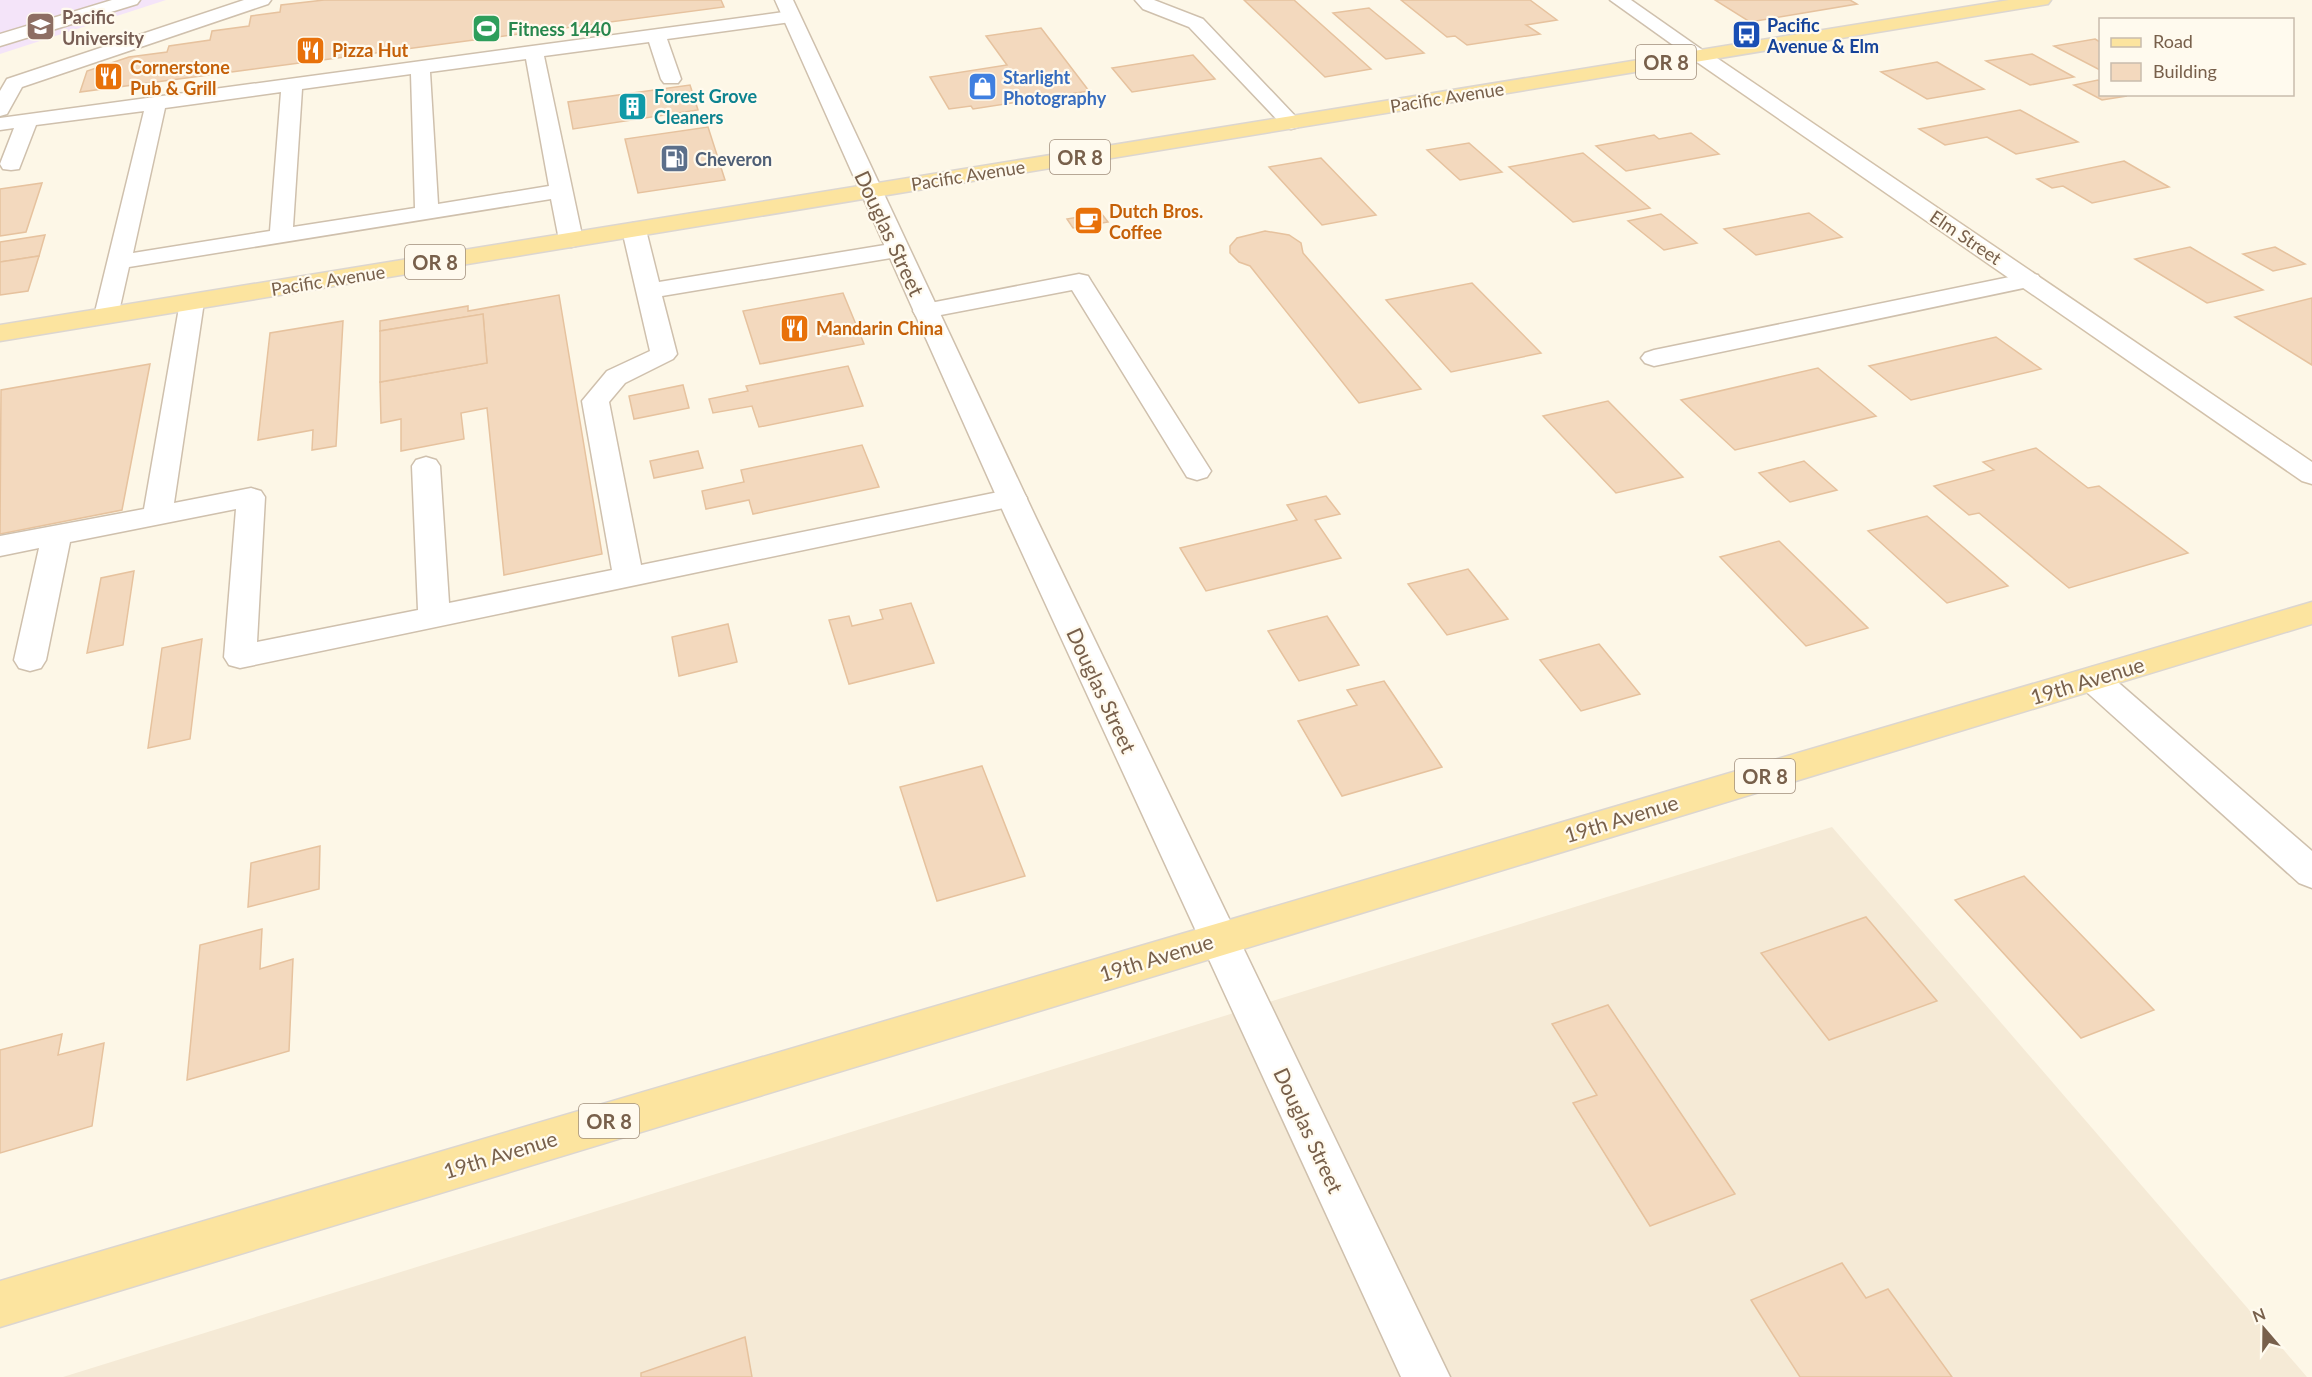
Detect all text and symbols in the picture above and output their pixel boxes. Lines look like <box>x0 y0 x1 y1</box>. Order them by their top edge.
place label: Pacific University <box>62 6 144 49</box>
school or university icon: Pacific University <box>25 11 57 43</box>
sports icon: Fitness 1440 <box>471 13 503 45</box>
place label: Pacific Avenue & Elm <box>1766 14 1879 57</box>
place label: Fitness 1440 <box>508 18 611 40</box>
legend <box>2099 18 2294 96</box>
bus stop icon: Pacific Avenue & Elm <box>1730 19 1762 51</box>
text: Road <box>2153 30 2193 52</box>
restaurant icon: Pizza Hut <box>295 34 327 66</box>
place label: Pizza Hut <box>332 39 409 61</box>
road number: OR 8 <box>1636 45 1696 79</box>
place label: Cornerstone Pub & Grill <box>130 56 230 99</box>
text: Building <box>2153 60 2217 82</box>
restaurant icon: Cornerstone Pub & Grill <box>93 61 125 93</box>
place label: Starlight Photography <box>1003 66 1107 109</box>
shop icon: Starlight Photography <box>966 71 998 103</box>
street label: Pacific Avenue <box>1389 77 1505 117</box>
place label: Forest Grove Cleaners <box>654 85 757 128</box>
building icon: Forest Grove Cleaners <box>617 90 649 122</box>
road number: OR 8 <box>1050 140 1110 174</box>
fuel station icon: Cheveron <box>658 143 690 175</box>
place label: Cheveron <box>695 148 772 170</box>
street label: Pacific Avenue <box>910 155 1026 195</box>
street label: Douglas Street <box>850 166 930 300</box>
place label: Dutch Bros. Coffee <box>1109 200 1203 243</box>
cafe icon: Dutch Bros. Coffee <box>1072 205 1104 237</box>
street label: Elm Street <box>1926 205 2006 269</box>
road number: OR 8 <box>405 245 465 279</box>
street label: Pacific Avenue <box>270 260 386 300</box>
restaurant icon: Mandarin China <box>779 312 811 344</box>
place label: Mandarin China <box>816 317 943 339</box>
street label: Douglas Street <box>1062 623 1142 757</box>
street label: 19th Avenue <box>2027 651 2147 709</box>
road number: OR 8 <box>1735 759 1795 793</box>
street label: 19th Avenue <box>1561 789 1681 847</box>
street label: 19th Avenue <box>1096 928 1216 986</box>
street label: Douglas Street <box>1269 1063 1349 1197</box>
road number: OR 8 <box>579 1104 639 1138</box>
street label: 19th Avenue <box>440 1125 560 1183</box>
north arrow <box>2234 1299 2294 1359</box>
text: N <box>2250 1303 2268 1325</box>

